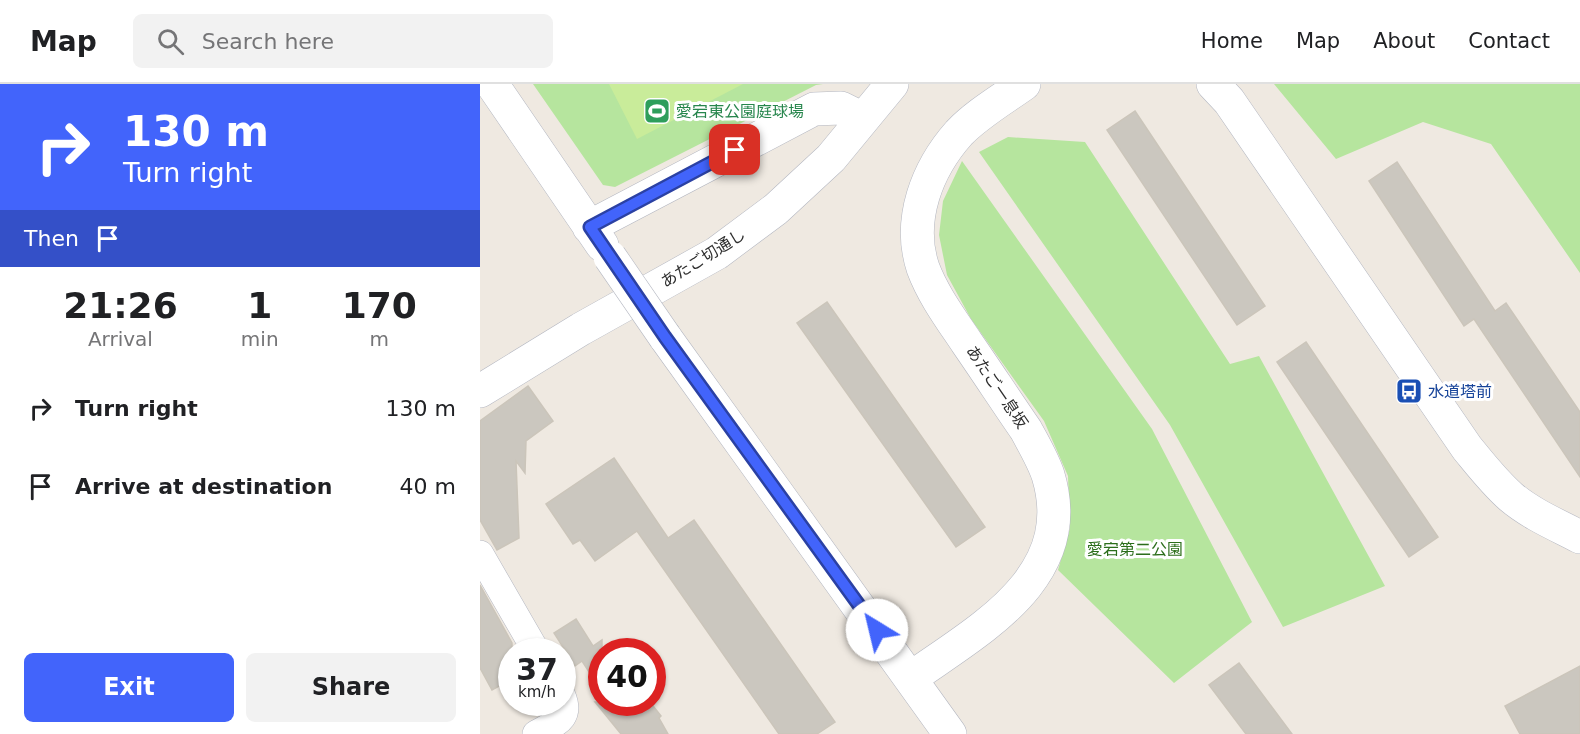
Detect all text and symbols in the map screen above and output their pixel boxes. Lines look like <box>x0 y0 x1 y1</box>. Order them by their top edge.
search box <box>133 14 553 68</box>
text: Map <box>30 25 97 58</box>
icon: search <box>154 25 187 58</box>
text: Search here <box>202 29 334 54</box>
text: Home <box>1201 29 1263 53</box>
text: Map <box>1296 29 1340 53</box>
text: About <box>1373 29 1435 53</box>
text: Contact <box>1468 29 1550 53</box>
sports icon: 愛宕東公園庭球場 <box>642 96 672 126</box>
place label: 愛宕東公園庭球場 <box>676 102 804 121</box>
text: 130 m <box>123 107 269 156</box>
icon: right <box>24 108 102 186</box>
pin <box>709 124 760 175</box>
icon: arrive <box>718 133 751 166</box>
text: Turn right <box>123 157 252 188</box>
icon: arrive <box>91 222 124 255</box>
street label: あたご切通し <box>657 225 749 291</box>
text: Then <box>24 226 79 251</box>
text: 21:26 <box>63 285 178 326</box>
text: 1 <box>247 285 272 326</box>
text: 170 <box>342 285 417 326</box>
text: Arrival <box>88 327 153 351</box>
text: min <box>241 327 279 351</box>
text: m <box>370 327 389 351</box>
street label: あたご一息坂 <box>962 342 1032 432</box>
bus stop icon: 水道塔前 <box>1394 376 1424 406</box>
place label: 水道塔前 <box>1428 382 1492 401</box>
icon: right <box>24 392 57 425</box>
text: Turn right <box>75 396 198 421</box>
text: 130 m <box>386 396 456 421</box>
icon: arrive <box>24 470 57 503</box>
text: Arrive at destination <box>75 474 332 499</box>
text: 40 m <box>400 474 456 499</box>
park label: 愛宕第二公園 <box>1087 540 1183 559</box>
position arrow <box>845 598 909 662</box>
speed limit sign: 40 <box>588 638 666 716</box>
text: 37 <box>516 652 558 687</box>
button: Exit <box>24 653 234 722</box>
button: Share <box>246 653 456 722</box>
text: km/h <box>518 683 556 701</box>

